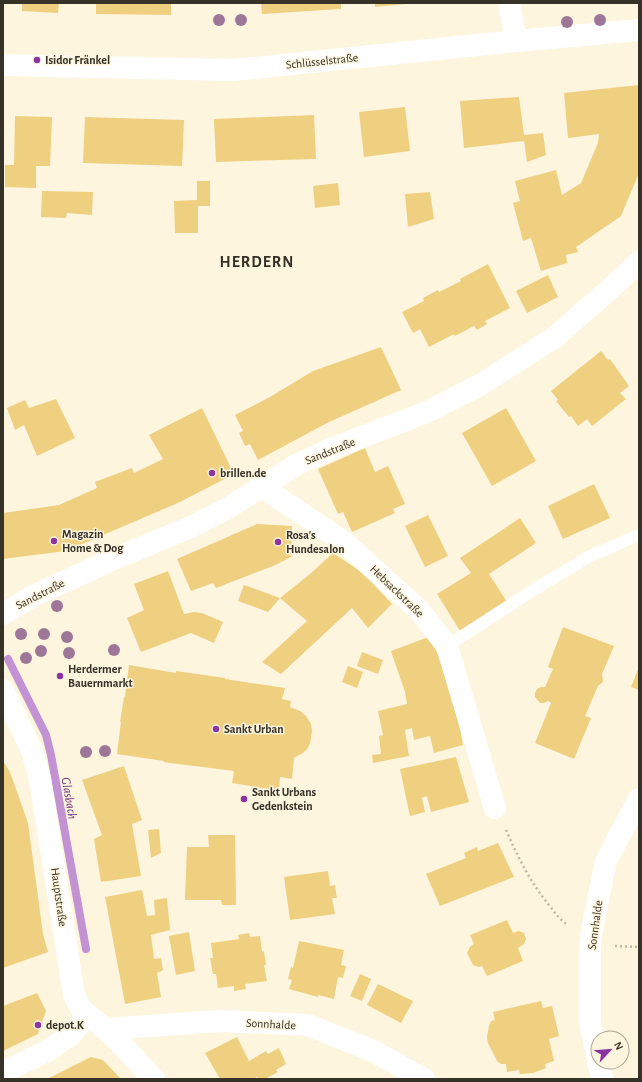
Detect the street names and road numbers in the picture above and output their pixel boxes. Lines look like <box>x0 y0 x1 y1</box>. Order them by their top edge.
street label: Schlüsselstraße <box>285 51 359 71</box>
street label: Sandstraße <box>303 436 357 466</box>
street label: Hebsackstraße <box>368 563 426 619</box>
street label: Sandstraße <box>14 577 66 611</box>
street label: Hauptstraße <box>49 867 69 927</box>
street label: Sonnhalde <box>586 899 604 951</box>
street label: Sonnhalde <box>246 1017 296 1031</box>

